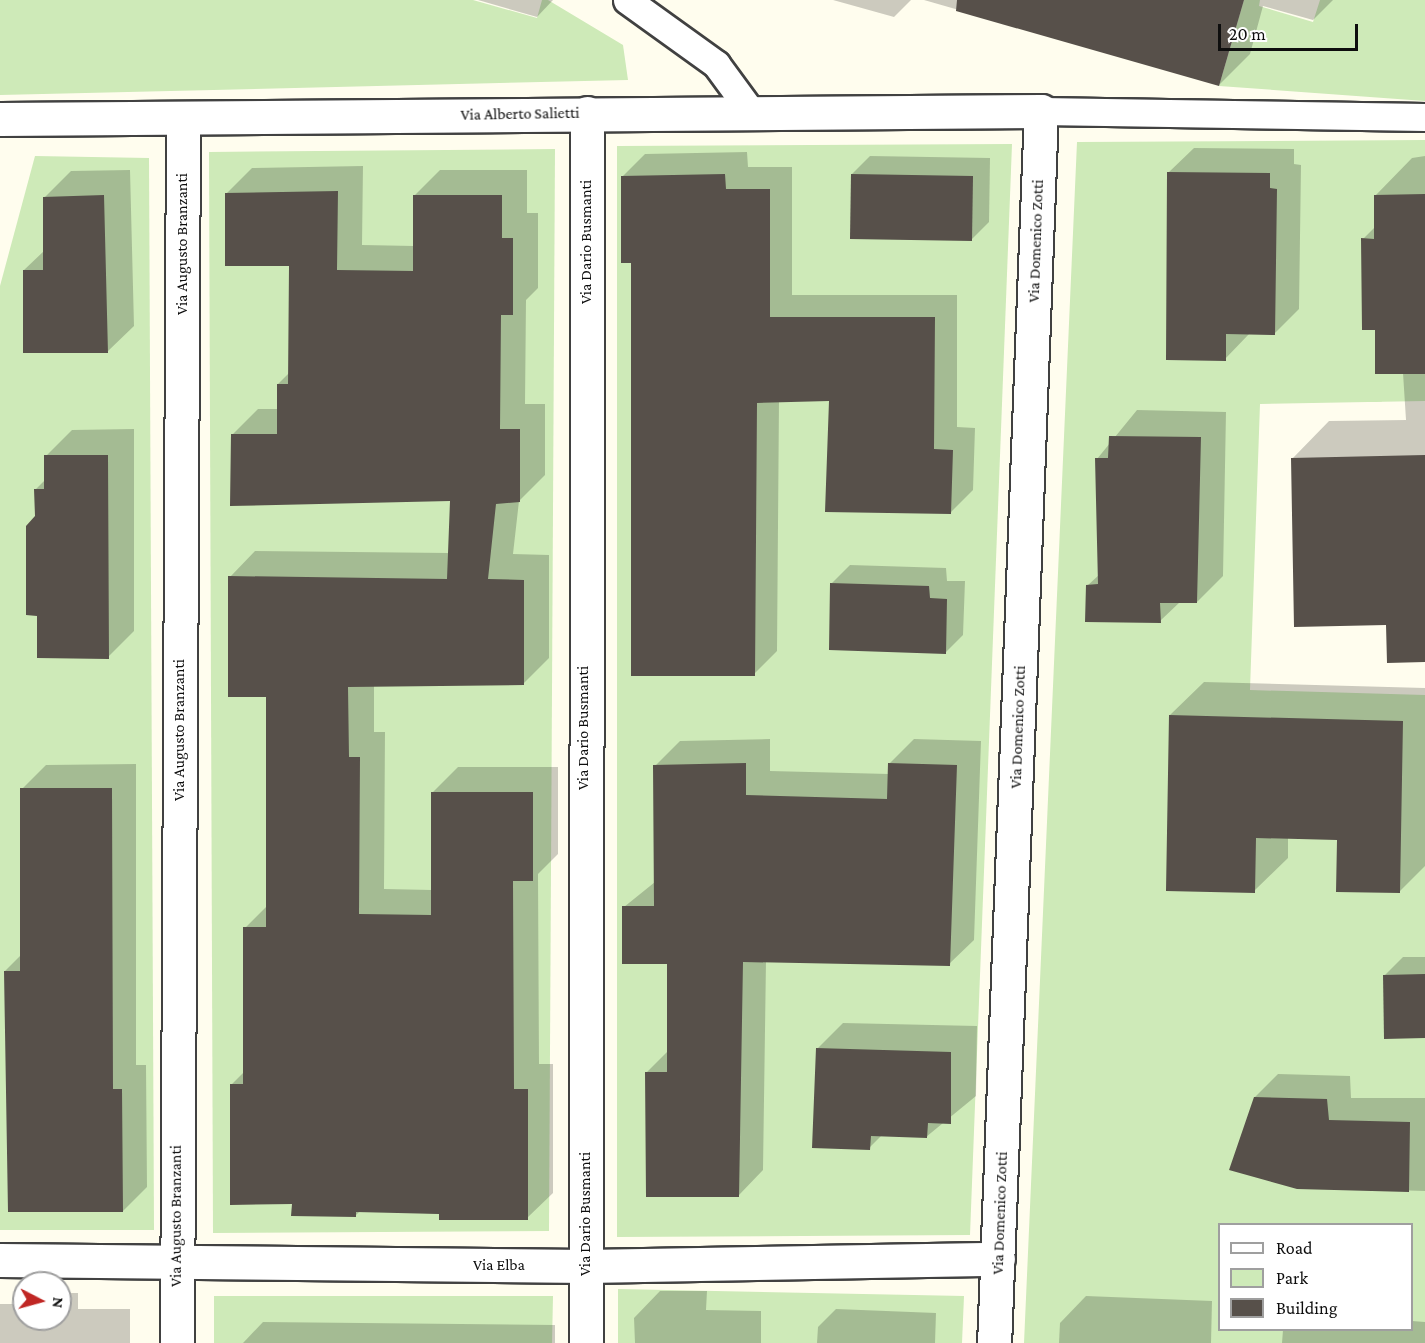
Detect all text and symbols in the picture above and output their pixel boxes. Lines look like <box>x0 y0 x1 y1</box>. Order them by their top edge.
scale bar <box>1221 12 1360 50</box>
text: 20 m <box>1229 24 1266 44</box>
street label: Via Alberto Salietti <box>460 103 580 125</box>
street label: Via Augusto Branzanti <box>172 173 192 315</box>
street label: Via Domenico Zotti <box>1024 179 1048 303</box>
street label: Via Dario Busmanti <box>576 180 596 304</box>
street label: Via Augusto Branzanti <box>169 659 189 801</box>
street label: Via Domenico Zotti <box>1006 665 1030 789</box>
street label: Via Dario Busmanti <box>573 666 593 790</box>
street label: Via Augusto Branzanti <box>166 1145 186 1287</box>
street label: Via Domenico Zotti <box>988 1151 1012 1275</box>
street label: Via Dario Busmanti <box>575 1152 595 1276</box>
legend <box>1218 1223 1413 1331</box>
text: Road <box>1276 1238 1313 1258</box>
street label: Via Elba <box>473 1255 525 1275</box>
text: Park <box>1276 1268 1308 1288</box>
north arrow <box>12 1271 72 1331</box>
text: N <box>49 1296 67 1309</box>
text: Building <box>1276 1298 1337 1318</box>

